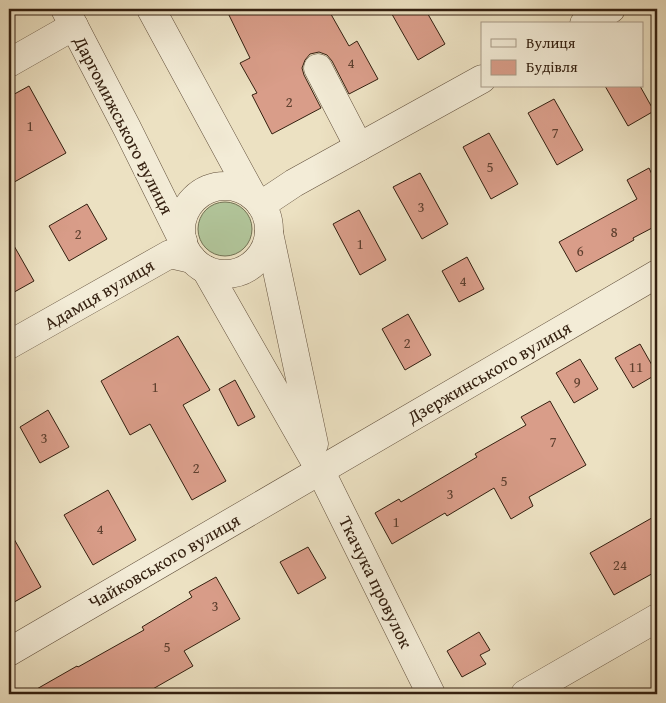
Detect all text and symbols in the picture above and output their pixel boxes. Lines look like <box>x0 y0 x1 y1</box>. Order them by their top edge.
legend <box>481 22 644 88</box>
street label: Даргомижського вулиця <box>67 30 181 219</box>
text: Вулиця <box>526 32 576 53</box>
house number: 4 <box>347 52 355 73</box>
text: Будівля <box>526 56 578 77</box>
house number: 2 <box>285 91 293 112</box>
house number: 1 <box>26 115 34 136</box>
house number: 7 <box>551 122 559 143</box>
house number: 5 <box>486 156 494 177</box>
house number: 3 <box>417 196 425 217</box>
house number: 8 <box>610 221 618 242</box>
house number: 2 <box>74 223 82 244</box>
house number: 1 <box>356 233 364 254</box>
house number: 6 <box>576 240 584 261</box>
street label: Адамця вулиця <box>39 251 159 337</box>
house number: 4 <box>459 270 467 291</box>
street label: Дзержинського вулиця <box>401 314 576 431</box>
house number: 2 <box>403 332 411 353</box>
house number: 11 <box>629 356 643 377</box>
house number: 9 <box>573 371 581 392</box>
house number: 1 <box>151 376 159 397</box>
house number: 3 <box>40 427 48 448</box>
house number: 7 <box>549 431 557 452</box>
house number: 2 <box>192 457 200 478</box>
house number: 5 <box>500 470 508 491</box>
house number: 3 <box>446 483 454 504</box>
street label: Чайковського вулиця <box>83 506 245 616</box>
street label: Ткачука провулок <box>332 511 420 653</box>
house number: 1 <box>392 511 400 532</box>
house number: 4 <box>96 518 104 539</box>
house number: 24 <box>613 554 627 575</box>
house number: 3 <box>211 595 219 616</box>
house number: 5 <box>163 636 171 657</box>

